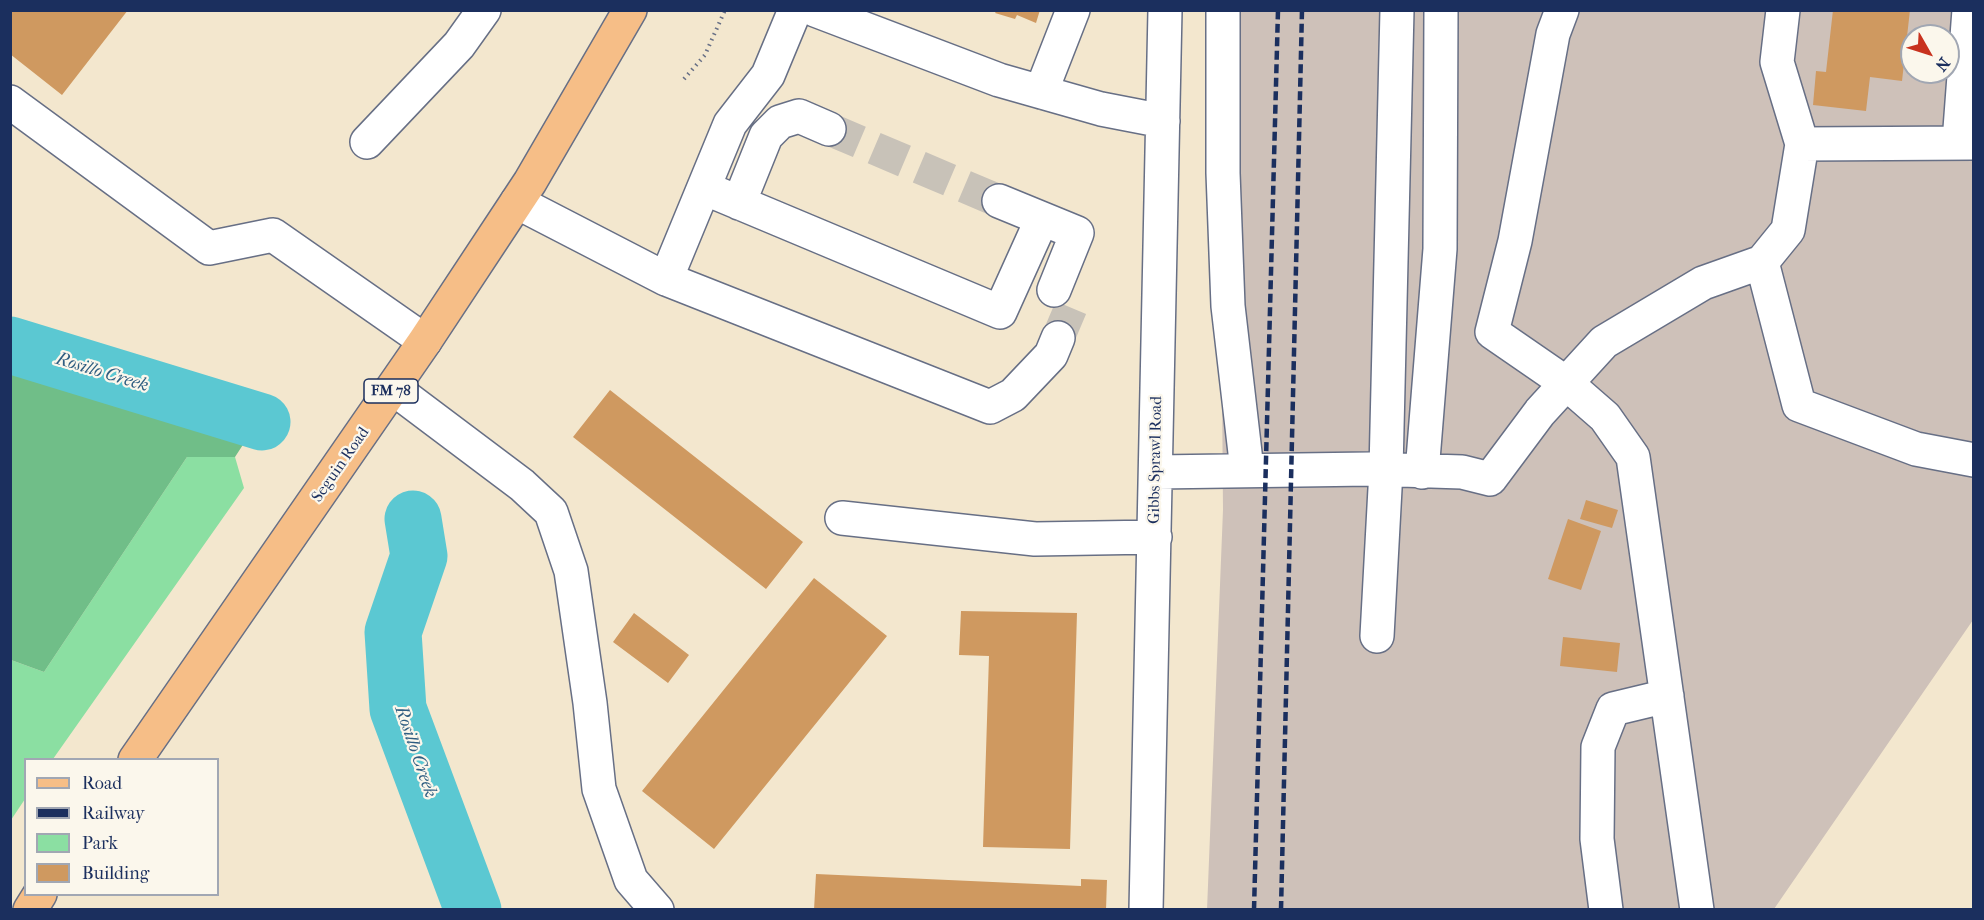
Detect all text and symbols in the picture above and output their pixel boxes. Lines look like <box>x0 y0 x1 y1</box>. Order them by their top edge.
north arrow <box>1900 24 1960 84</box>
text: N <box>1932 54 1954 75</box>
water label: Rosillo Creek <box>53 349 151 397</box>
road number: FM 78 <box>364 379 418 403</box>
street label: Gibbs Sprawl Road <box>1145 396 1167 524</box>
street label: Seguin Road <box>308 424 374 506</box>
water label: Rosillo Creek <box>389 703 441 801</box>
legend <box>24 758 219 896</box>
text: Road <box>82 773 122 794</box>
text: Railway <box>82 803 145 824</box>
text: Park <box>82 833 118 854</box>
text: Building <box>82 863 149 884</box>

